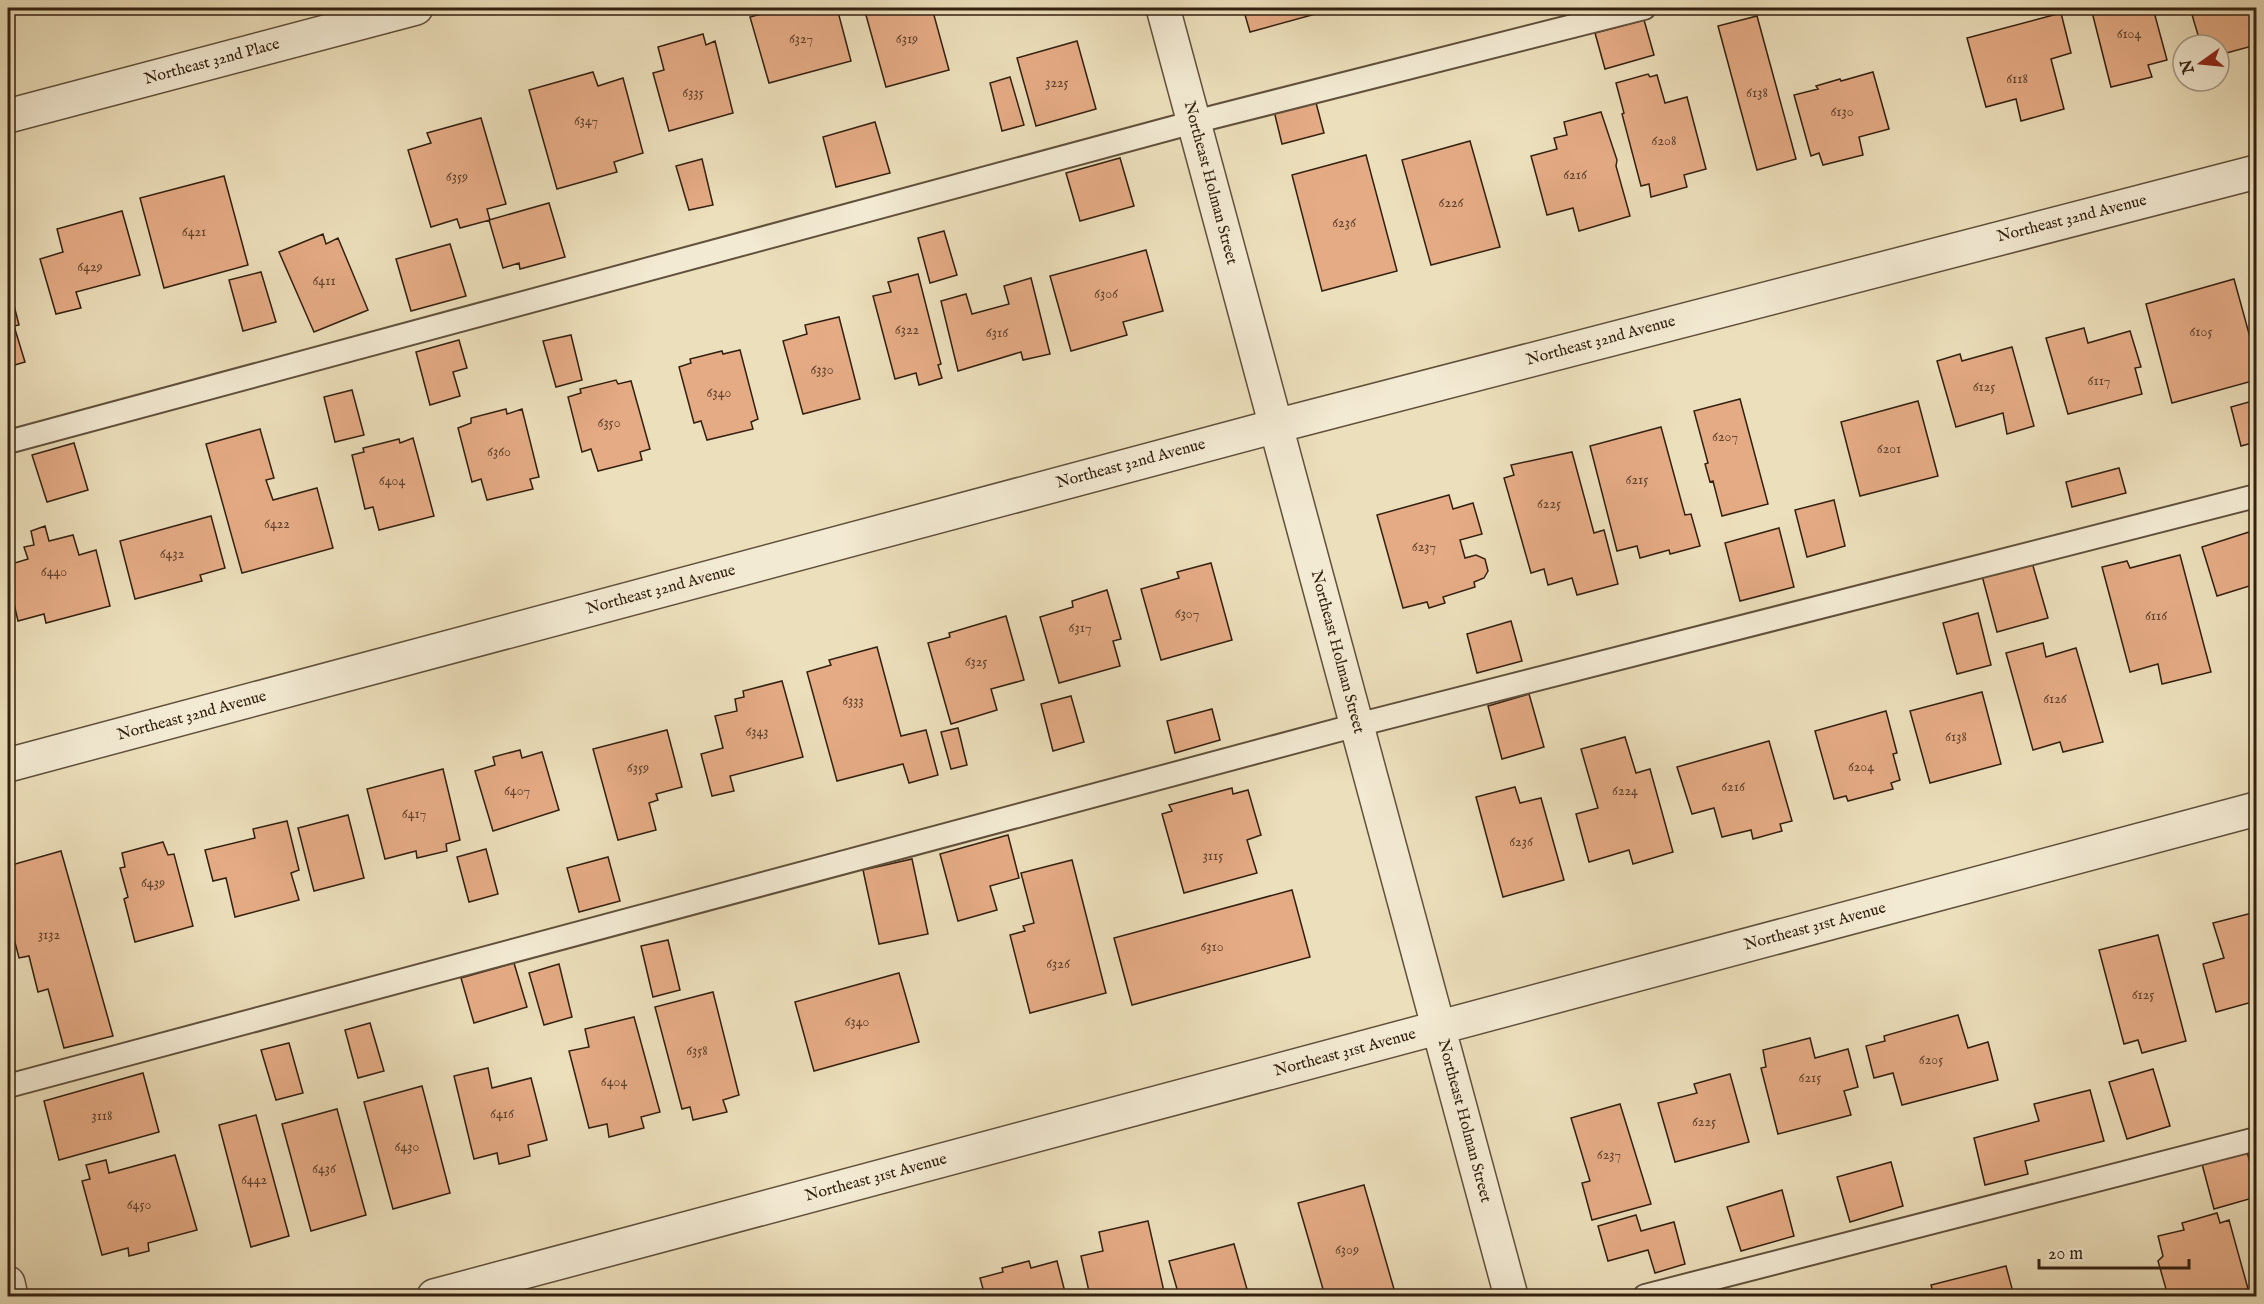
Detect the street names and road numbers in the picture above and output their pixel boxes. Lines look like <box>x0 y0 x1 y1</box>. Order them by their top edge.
street label: Northeast 32nd Place <box>142 34 282 90</box>
street label: Northeast Holman Street <box>1179 99 1242 267</box>
street label: Northeast 32nd Avenue <box>1995 191 2149 247</box>
street label: Northeast 32nd Avenue <box>1524 311 1678 371</box>
street label: Northeast 32nd Avenue <box>1054 434 1208 494</box>
street label: Northeast 32nd Avenue <box>584 560 738 620</box>
street label: Northeast Holman Street <box>1306 568 1369 736</box>
street label: Northeast 32nd Avenue <box>115 686 269 746</box>
street label: Northeast 31st Avenue <box>1742 898 1888 956</box>
street label: Northeast 31st Avenue <box>1272 1024 1418 1082</box>
street label: Northeast Holman Street <box>1433 1037 1496 1205</box>
street label: Northeast 31st Avenue <box>803 1149 949 1207</box>

